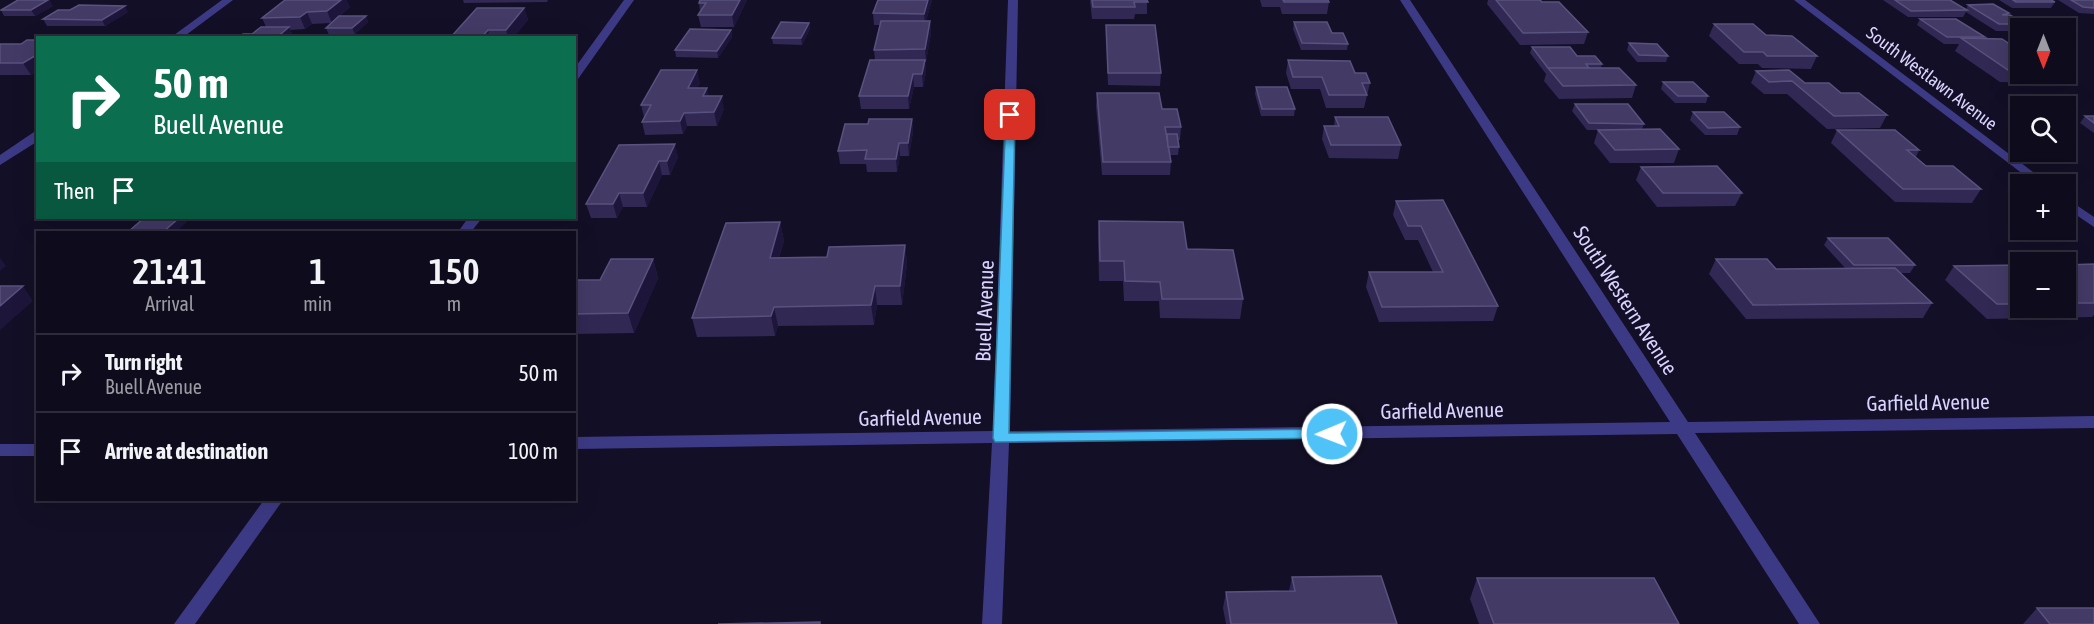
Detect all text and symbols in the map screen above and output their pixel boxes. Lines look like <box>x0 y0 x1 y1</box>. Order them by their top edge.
north arrow <box>2010 18 2076 84</box>
map controls <box>2010 18 2076 318</box>
street label: South Westlawn Avenue <box>1862 22 2002 134</box>
text: 50 m <box>153 59 228 107</box>
icon: right <box>54 60 132 138</box>
pin <box>984 89 1035 140</box>
button: search <box>2010 96 2076 162</box>
icon: arrive <box>993 98 1026 131</box>
text: Buell Avenue <box>153 109 284 140</box>
icon: arrive <box>107 174 140 207</box>
button: + <box>2010 174 2076 240</box>
text: Then <box>54 178 95 204</box>
street label: South Western Avenue <box>1569 221 1683 379</box>
text: 21:41 <box>133 250 207 292</box>
text: 1 <box>309 250 326 292</box>
text: 150 <box>429 250 479 292</box>
button: − <box>2010 252 2076 318</box>
street label: Buell Avenue <box>970 260 998 362</box>
text: Arrival <box>145 292 194 315</box>
text: min <box>303 292 332 315</box>
text: m <box>447 292 461 315</box>
text: Turn right <box>105 349 182 375</box>
icon: right <box>54 357 87 390</box>
text: 50 m <box>518 360 558 386</box>
text: Buell Avenue <box>105 375 202 398</box>
street label: Garfield Avenue <box>1866 389 1990 415</box>
street label: Garfield Avenue <box>1380 397 1504 423</box>
position arrow <box>1300 402 1364 466</box>
street label: Garfield Avenue <box>858 404 982 430</box>
icon: arrive <box>54 435 87 468</box>
text: Arrive at destination <box>105 438 268 464</box>
text: 100 m <box>508 438 558 464</box>

